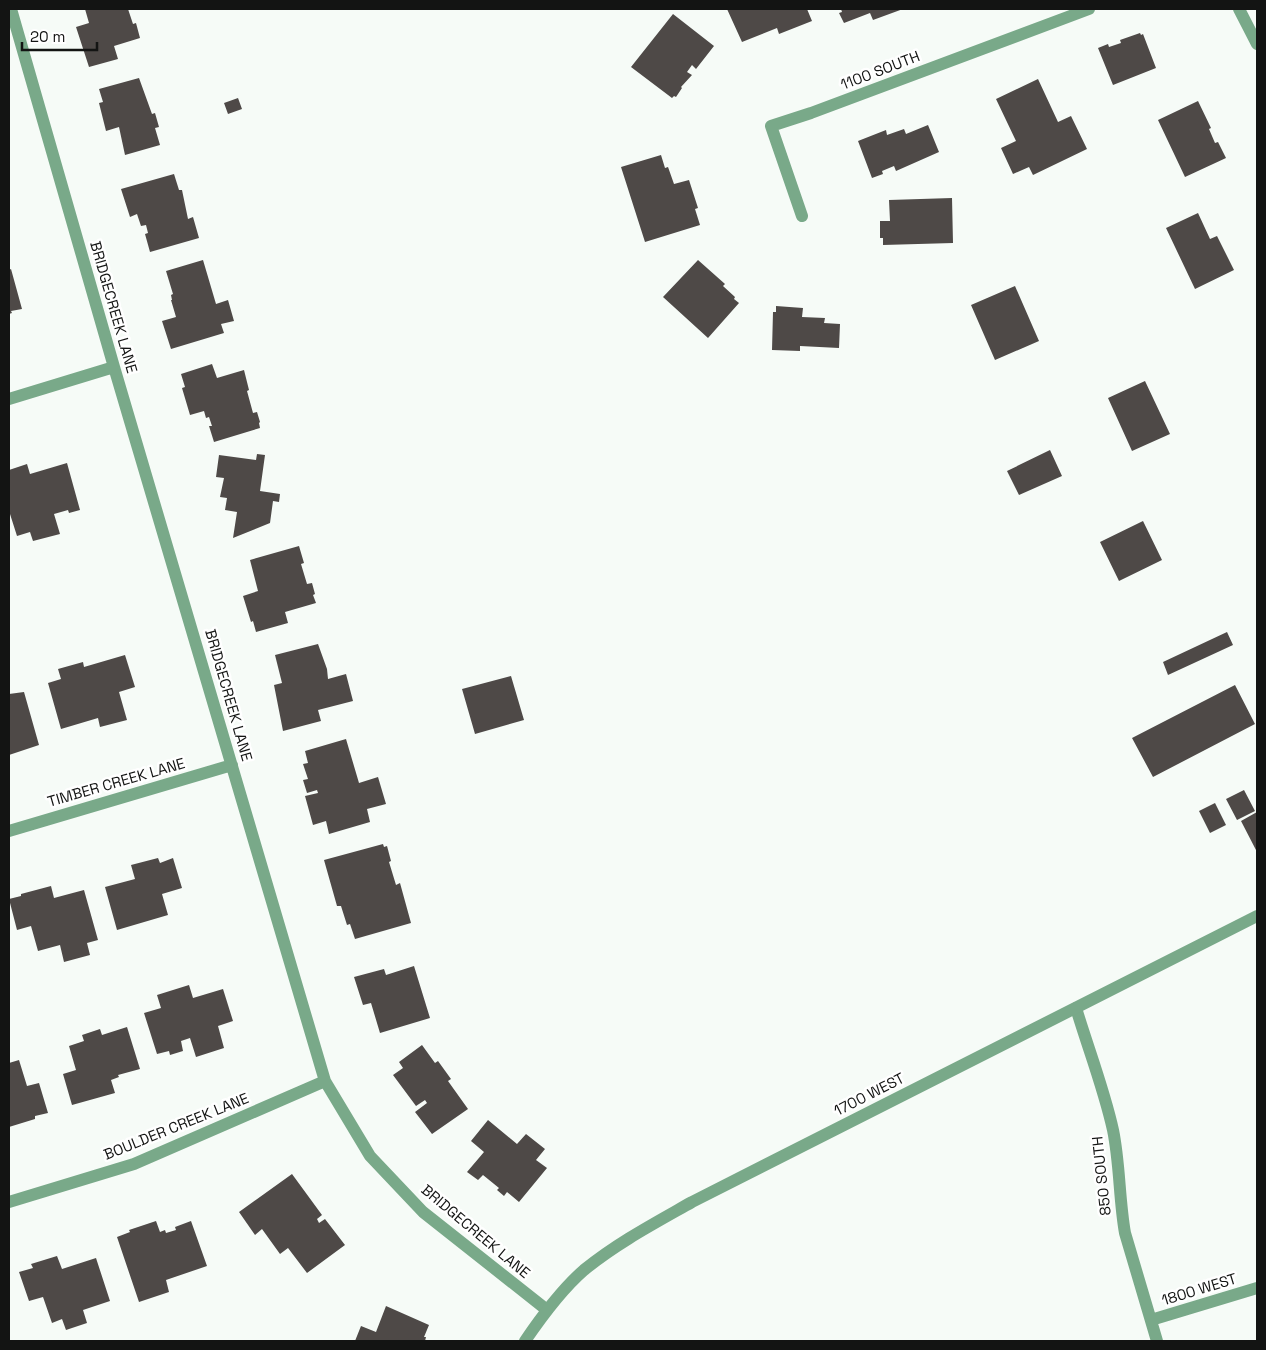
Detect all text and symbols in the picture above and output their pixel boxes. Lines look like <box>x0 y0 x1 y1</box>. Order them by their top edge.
scale bar <box>22 20 98 52</box>
text: 20 m <box>30 27 65 46</box>
street label: 1100 SOUTH <box>838 46 922 94</box>
street label: BRIDGECREEK LANE <box>86 239 142 375</box>
street label: BRIDGECREEK LANE <box>201 627 257 763</box>
street label: TIMBER CREEK LANE <box>45 753 187 811</box>
street label: 1700 WEST <box>831 1068 908 1120</box>
street label: BOULDER CREEK LANE <box>101 1088 251 1164</box>
street label: 850 SOUTH <box>1087 1135 1115 1217</box>
street label: BRIDGECREEK LANE <box>418 1180 534 1282</box>
street label: 1800 WEST <box>1159 1269 1239 1309</box>

